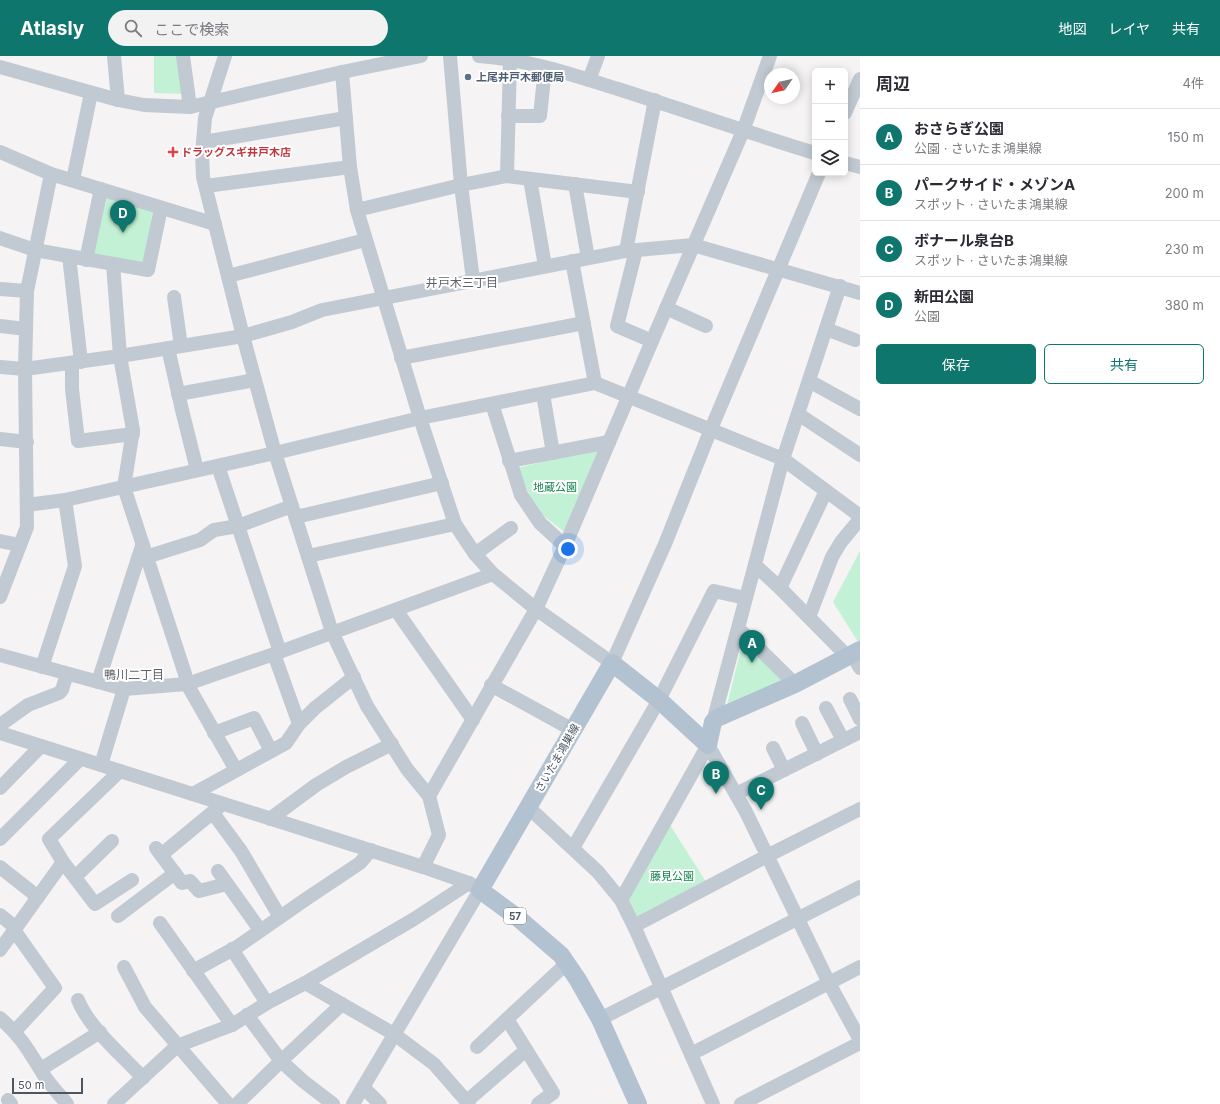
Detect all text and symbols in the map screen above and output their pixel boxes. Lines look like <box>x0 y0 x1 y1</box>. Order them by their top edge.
search box <box>108 10 388 46</box>
text: Atlasly <box>20 17 84 40</box>
icon: search <box>122 17 144 39</box>
text: ここで検索 <box>154 20 229 39</box>
text: 地図 <box>1058 20 1086 37</box>
text: レイヤ <box>1108 20 1150 37</box>
text: 共有 <box>1172 20 1200 37</box>
north arrow <box>764 68 800 104</box>
map controls <box>812 68 848 176</box>
button: + <box>812 68 848 104</box>
place label: 上尾井戸木郵便局 <box>476 70 564 84</box>
marker: 上尾井戸木郵便局 <box>463 72 473 82</box>
text: 周辺 <box>876 74 910 94</box>
text: 4件 <box>1183 75 1204 91</box>
button: − <box>812 104 848 140</box>
text: おさらぎ公園 <box>914 119 1004 138</box>
text: A <box>884 129 894 145</box>
text: 150 m <box>1168 129 1204 145</box>
button: layers <box>812 140 848 176</box>
text: 公園 · さいたま鴻巣線 <box>914 140 1042 156</box>
place label: ドラッグスギ井戸木店 <box>181 145 291 159</box>
marker: ドラッグスギ井戸木店 <box>168 147 178 157</box>
text: パークサイド・メゾンA <box>914 175 1075 194</box>
text: B <box>885 185 893 201</box>
text: 200 m <box>1165 185 1204 201</box>
text: スポット · さいたま鴻巣線 <box>914 196 1068 212</box>
pin: D <box>110 200 136 233</box>
text: ボナール泉台B <box>914 231 1014 250</box>
text: C <box>884 241 894 257</box>
text: 230 m <box>1165 241 1204 257</box>
text: スポット · さいたま鴻巣線 <box>914 252 1068 268</box>
district label: 井戸木三丁目 <box>426 275 498 290</box>
text: 新田公園 <box>914 287 974 306</box>
text: D <box>884 297 894 313</box>
text: 380 m <box>1165 297 1204 313</box>
text: 公園 <box>914 308 940 324</box>
button: 保存 <box>876 344 1036 384</box>
button: 共有 <box>1044 344 1204 384</box>
park label: 地蔵公園 <box>533 480 577 494</box>
your location <box>558 539 578 559</box>
pin: A <box>739 630 765 663</box>
district label: 鴨川二丁目 <box>104 667 164 682</box>
street label: さいたま鴻巣線 <box>532 721 582 795</box>
pin: B <box>703 761 729 794</box>
pin: C <box>748 777 774 810</box>
park label: 藤見公園 <box>650 869 694 883</box>
road number: 57 <box>504 908 526 924</box>
scale bar <box>12 1076 83 1095</box>
text: 50 m <box>18 1078 44 1092</box>

